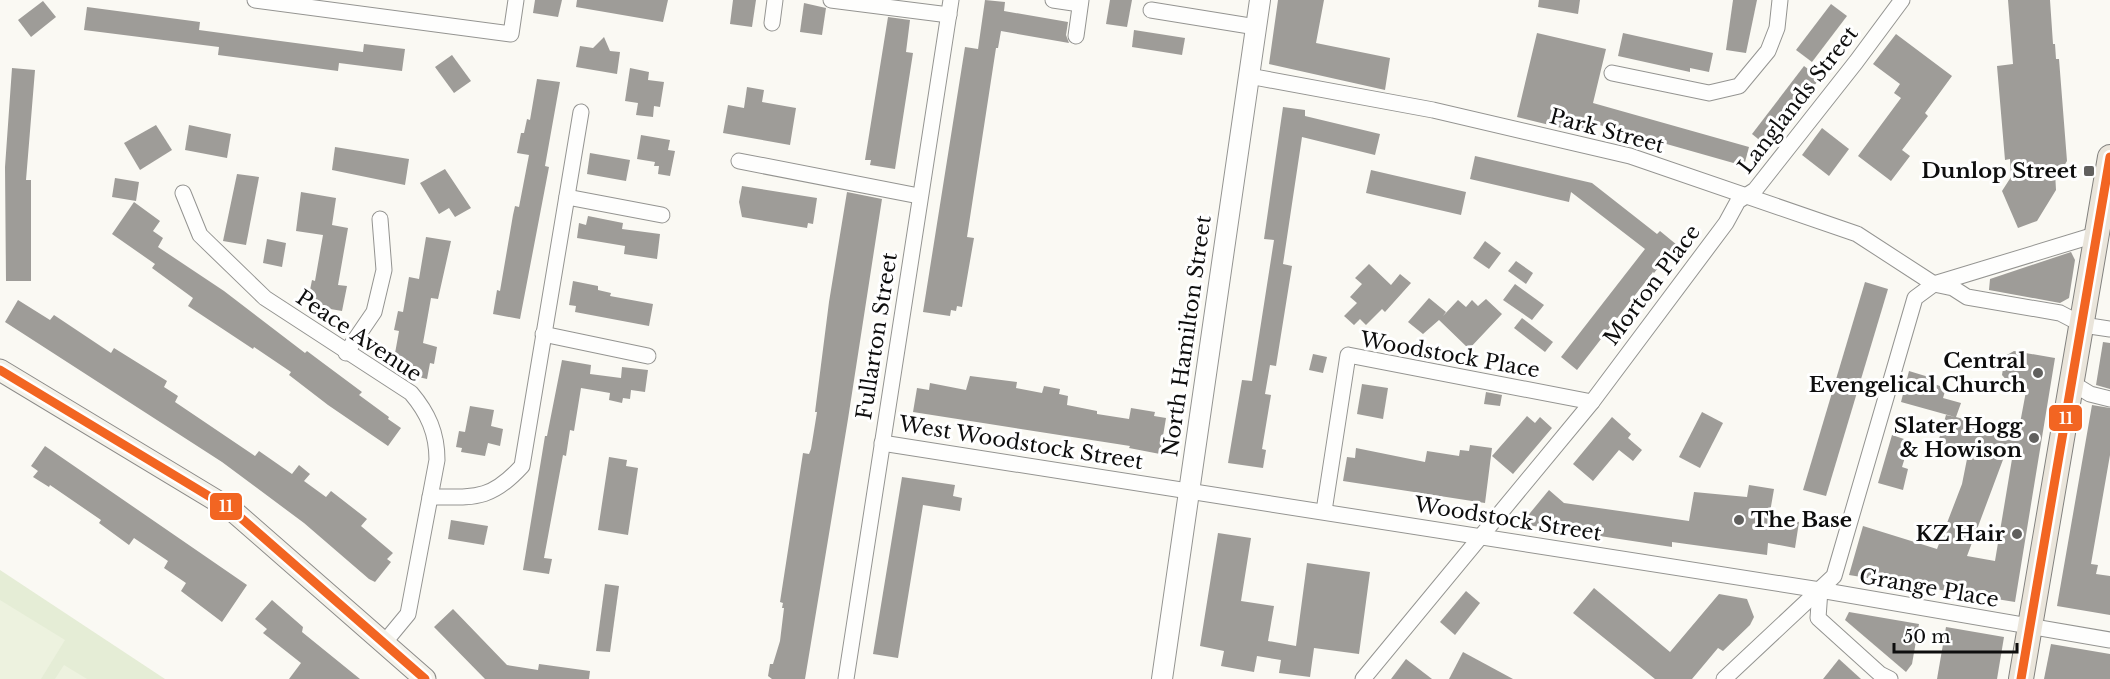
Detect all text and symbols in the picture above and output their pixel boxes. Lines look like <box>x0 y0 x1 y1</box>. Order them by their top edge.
street label: Langlands Street <box>1732 21 1864 179</box>
street label: Park Street <box>1547 103 1667 159</box>
place label: Dunlop Street <box>1921 158 2077 184</box>
marker: Dunlop Street <box>2082 164 2096 178</box>
street label: North Hamilton Street <box>1157 214 1217 458</box>
street label: Morton Place <box>1598 220 1706 350</box>
street label: Fullarton Street <box>851 251 903 421</box>
street label: Peace Avenue <box>291 284 427 388</box>
street label: Woodstock Place <box>1357 326 1542 384</box>
place label: Central Evengelical Church <box>1809 348 2027 398</box>
marker: Central Evengelical Church <box>2031 366 2045 380</box>
line badge: 11 <box>2048 404 2083 432</box>
text: 11 <box>2059 408 2073 428</box>
street label: West Woodstock Street <box>896 411 1145 475</box>
place label: Slater Hogg & Howison <box>1894 413 2023 463</box>
marker: Slater Hogg & Howison <box>2027 431 2041 445</box>
street label: Woodstock Street <box>1412 491 1603 547</box>
line badge: 11 <box>209 492 243 521</box>
text: 11 <box>219 496 233 516</box>
place label: The Base <box>1751 507 1852 533</box>
marker: The Base <box>1732 513 1746 527</box>
place label: KZ Hair <box>1915 521 2006 547</box>
marker: KZ Hair <box>2010 527 2024 541</box>
street label: Grange Place <box>1857 563 2001 613</box>
scale bar <box>1894 616 2017 654</box>
text: 50 m <box>1903 626 1951 648</box>

